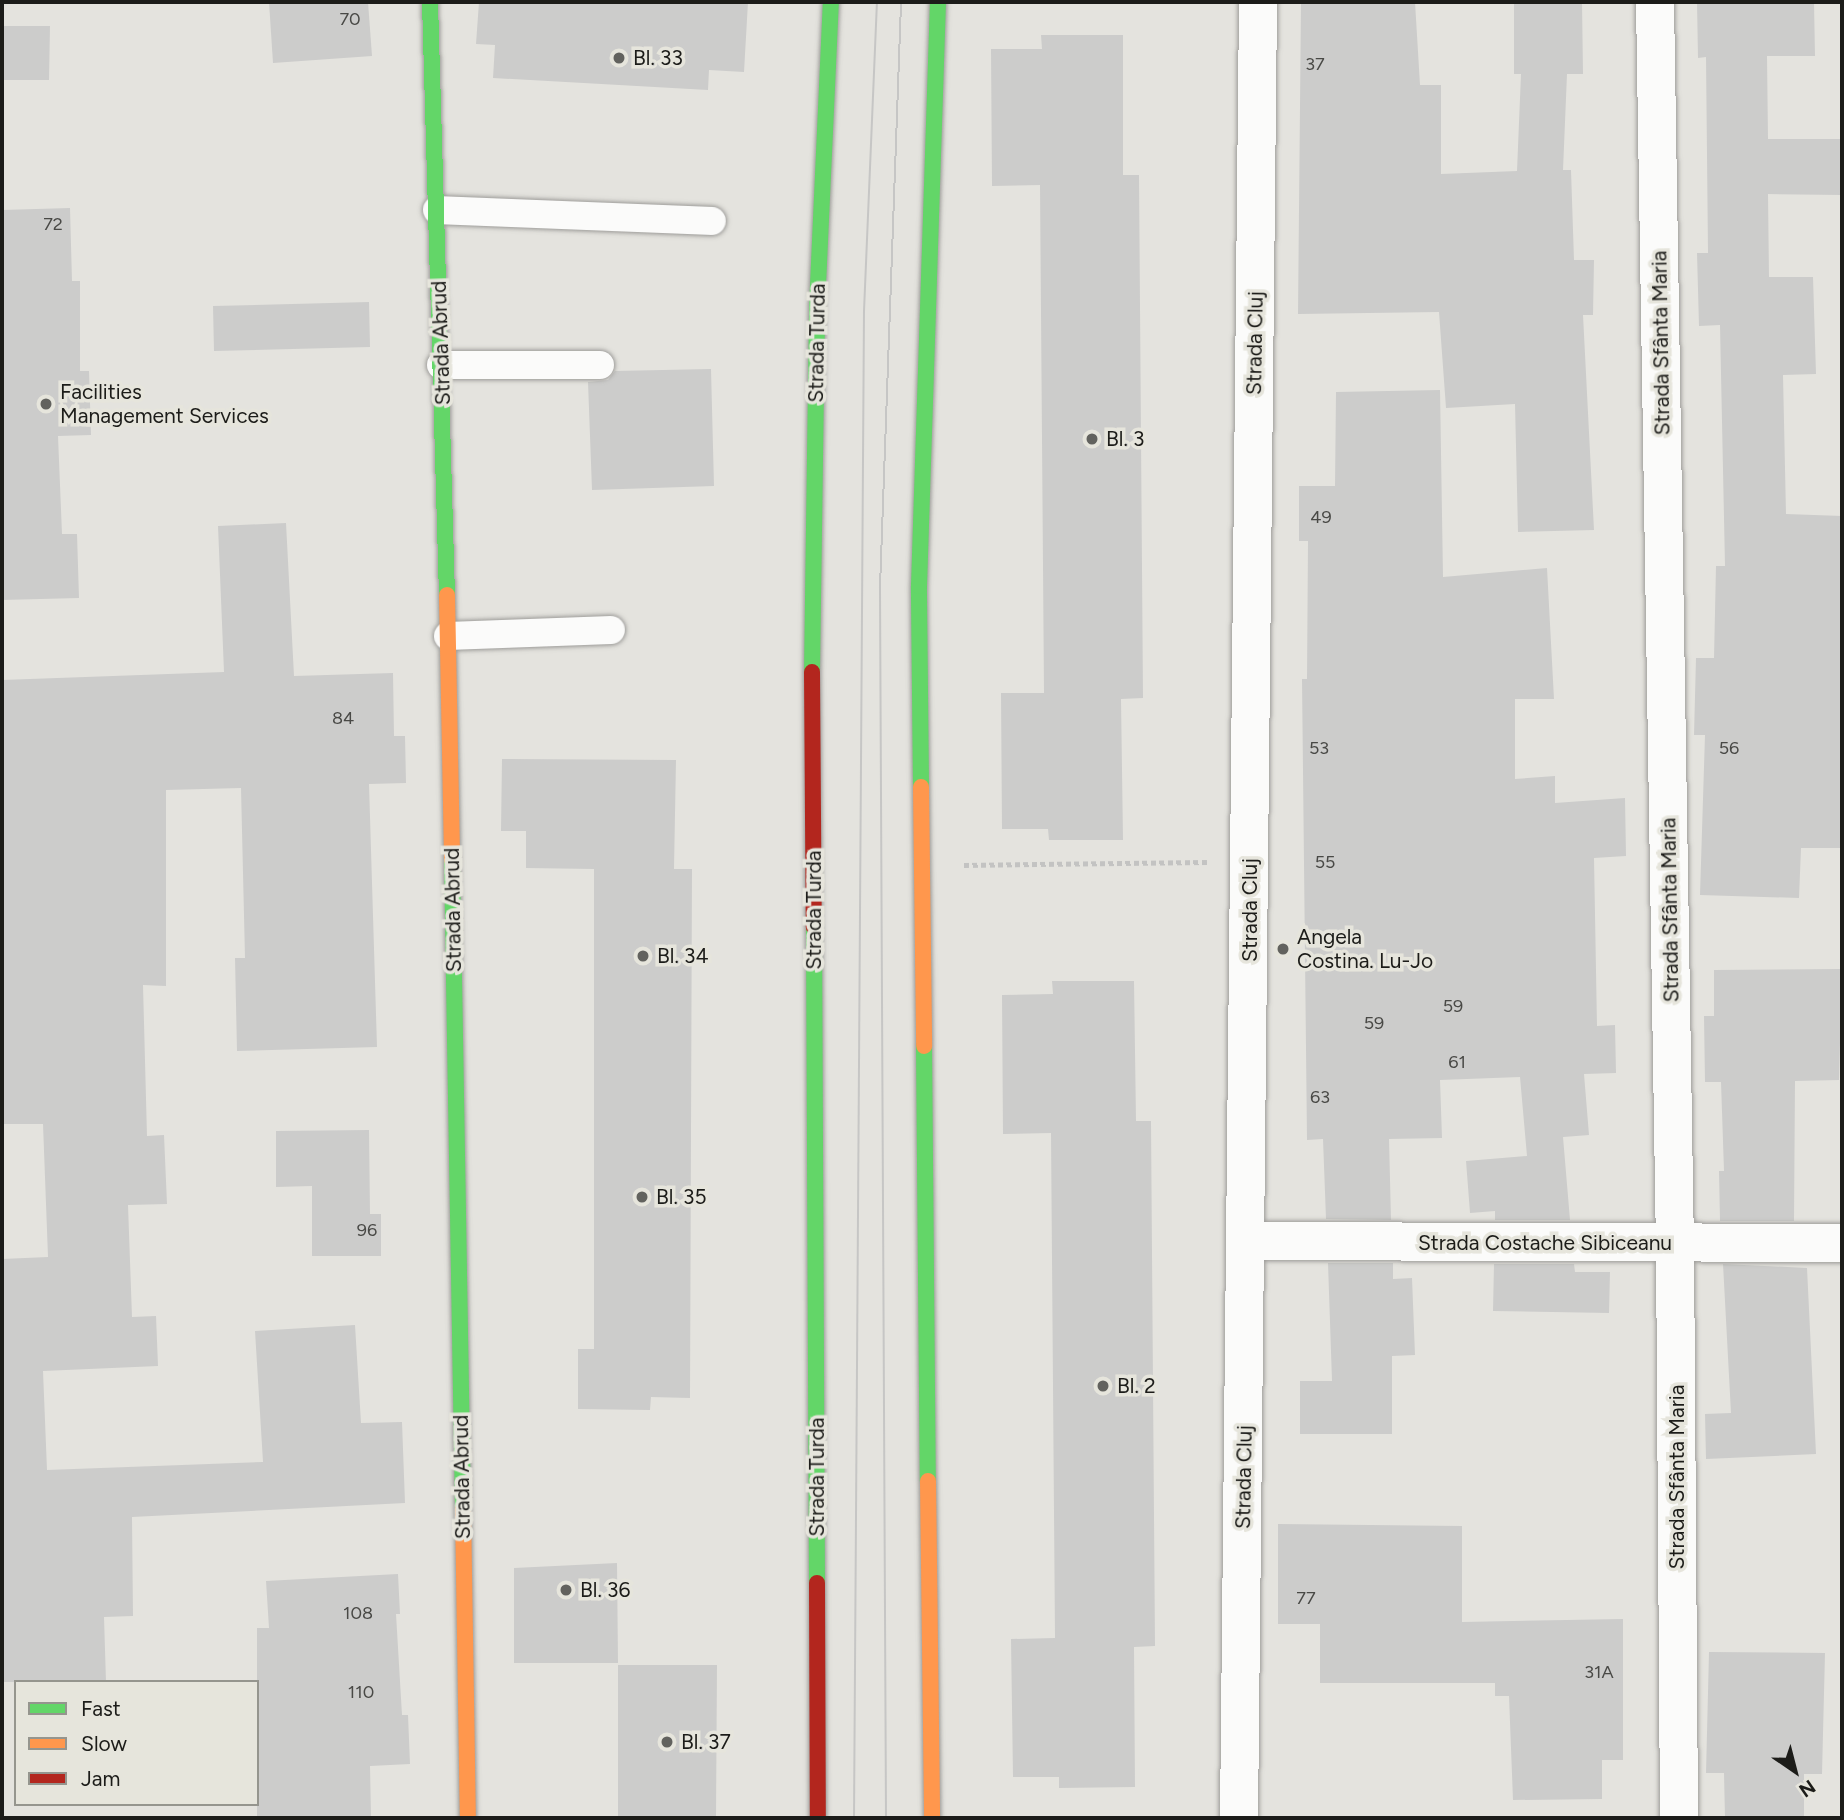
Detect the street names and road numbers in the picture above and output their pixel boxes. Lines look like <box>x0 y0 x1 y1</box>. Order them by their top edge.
street label: Strada Sfânta Maria <box>1647 250 1675 436</box>
street label: Strada Abrud <box>426 280 456 406</box>
street label: Strada Turda <box>803 283 831 403</box>
street label: Strada Cluj <box>1241 291 1269 395</box>
street label: Strada Sfânta Maria <box>1656 817 1684 1003</box>
street label: Strada Abrud <box>439 848 467 972</box>
street label: Strada Turda <box>801 850 827 970</box>
street label: Strada Cluj <box>1237 858 1263 962</box>
street label: Strada Costache Sibiceanu <box>1418 1230 1672 1256</box>
street label: Strada Sfânta Maria <box>1664 1385 1690 1569</box>
street label: Strada Abrud <box>448 1415 476 1539</box>
street label: Strada Turda <box>804 1417 830 1537</box>
street label: Strada Cluj <box>1230 1425 1258 1529</box>

